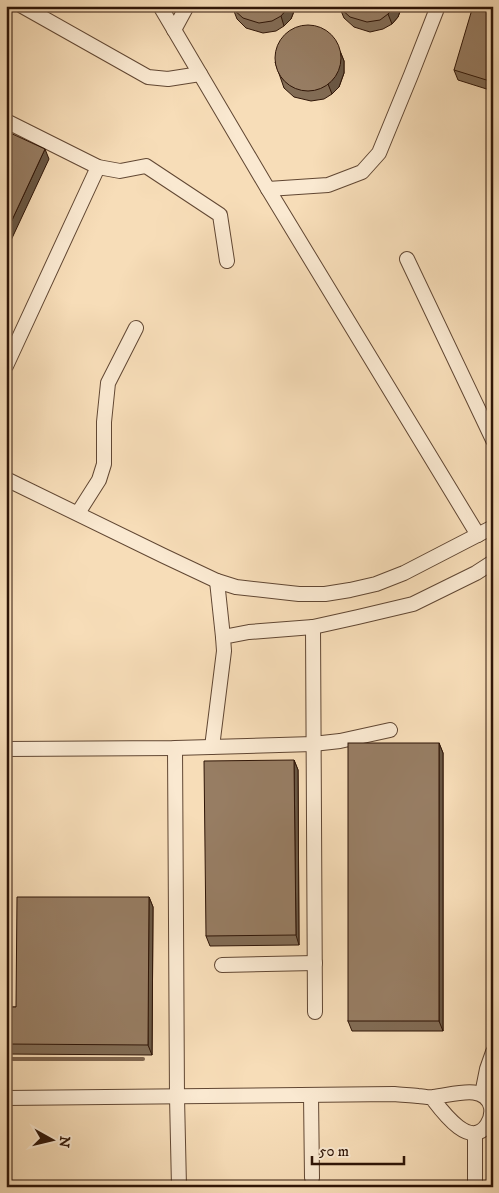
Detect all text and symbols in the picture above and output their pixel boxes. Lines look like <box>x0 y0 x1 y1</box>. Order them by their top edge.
north arrow <box>28 1116 78 1166</box>
scale bar <box>312 1133 404 1165</box>
text: N <box>54 1135 74 1149</box>
text: 50 m <box>319 1142 349 1161</box>

